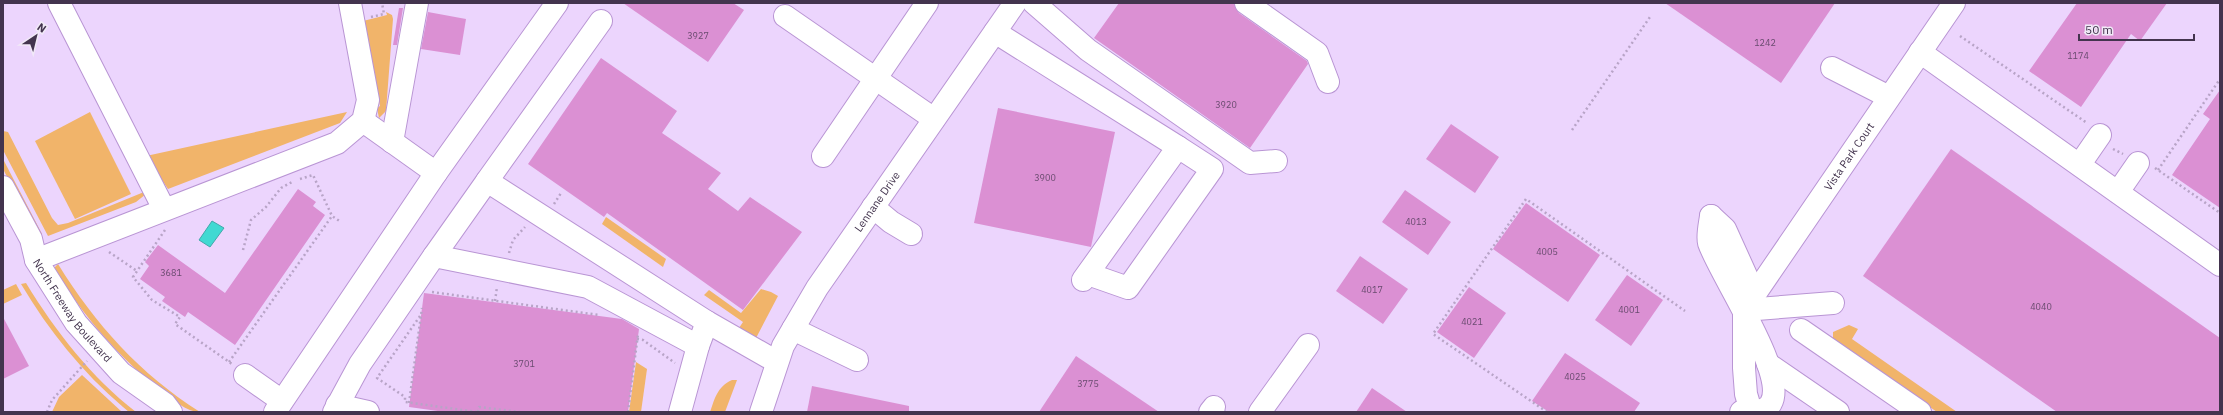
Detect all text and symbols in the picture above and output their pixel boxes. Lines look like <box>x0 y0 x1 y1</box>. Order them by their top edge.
north arrow <box>16 16 56 56</box>
scale bar <box>2079 16 2194 42</box>
text: N <box>34 20 49 36</box>
text: 50 m <box>2085 22 2113 37</box>
house number: 3927 <box>687 30 709 41</box>
house number: 1242 <box>1754 37 1776 48</box>
house number: 1174 <box>2067 50 2089 61</box>
house number: 3920 <box>1215 99 1237 110</box>
street label: Vista Park Court <box>1821 120 1877 193</box>
street label: Lennane Drive <box>851 169 903 234</box>
house number: 3900 <box>1034 172 1056 183</box>
house number: 4013 <box>1405 216 1427 227</box>
house number: 4005 <box>1536 246 1558 257</box>
street label: North Freeway Boulevard <box>30 256 115 365</box>
house number: 3681 <box>160 267 182 278</box>
house number: 4017 <box>1361 284 1383 295</box>
house number: 4040 <box>2030 301 2052 312</box>
house number: 4001 <box>1618 304 1640 315</box>
house number: 4021 <box>1461 316 1483 327</box>
house number: 3701 <box>513 358 535 369</box>
house number: 4025 <box>1564 371 1586 382</box>
house number: 3775 <box>1077 378 1099 389</box>

